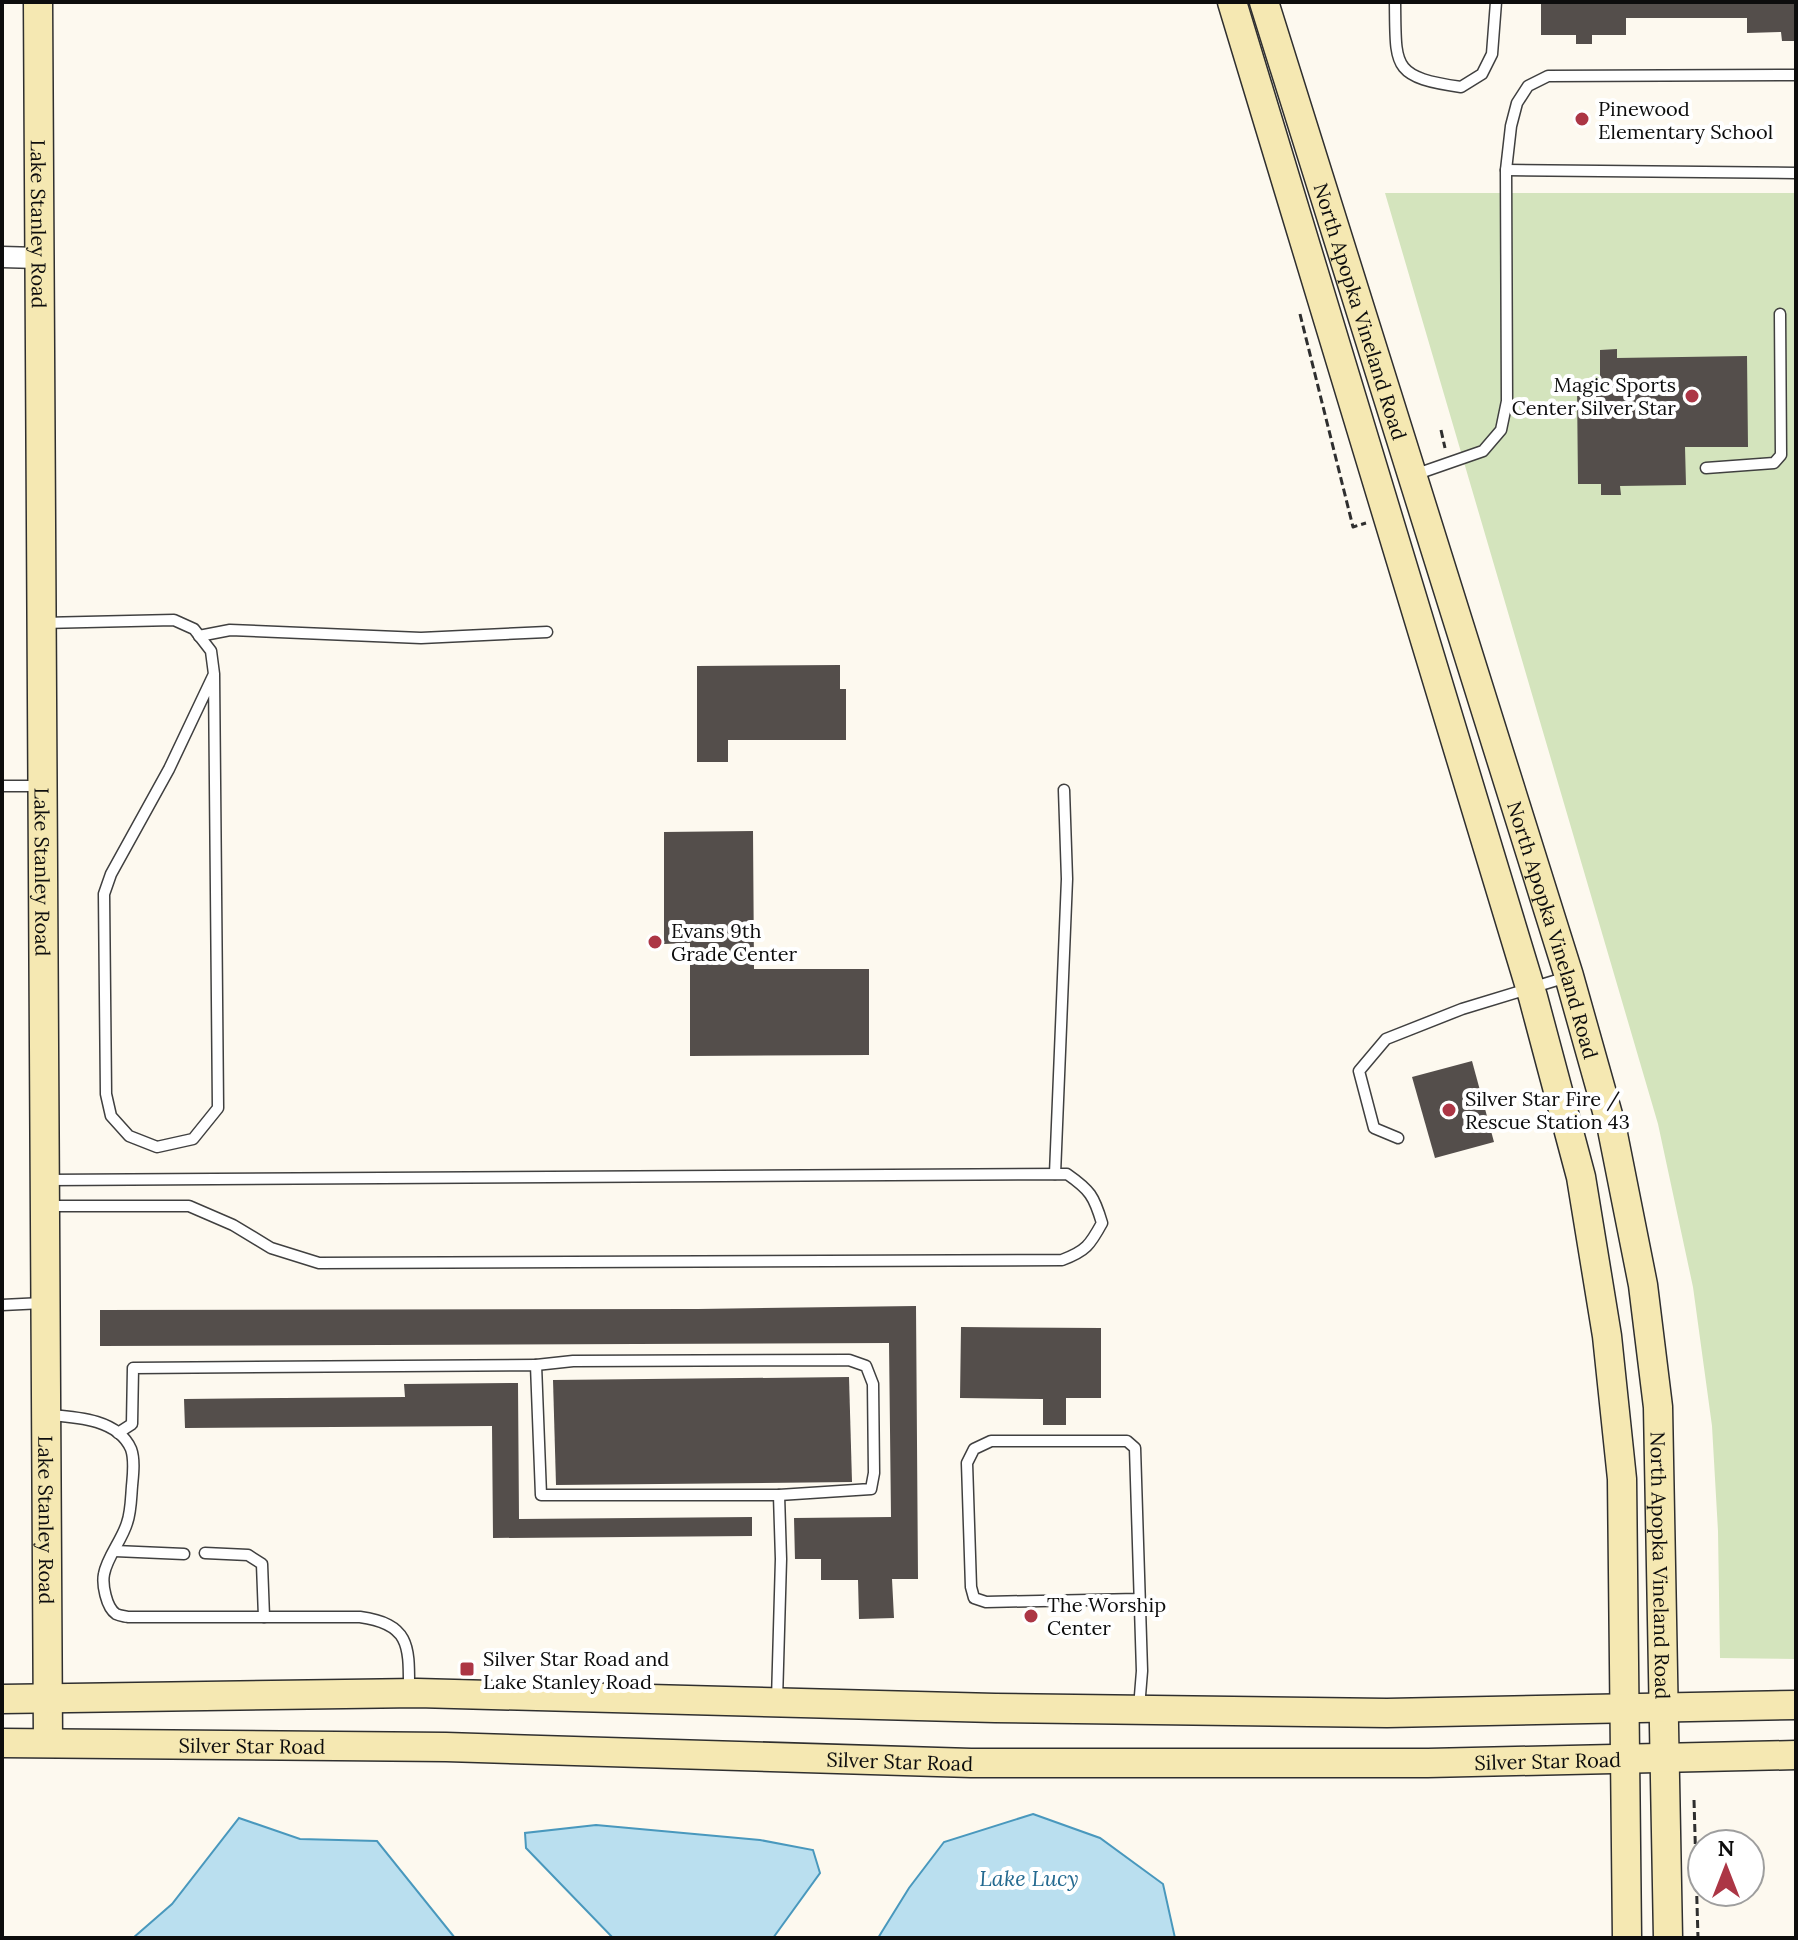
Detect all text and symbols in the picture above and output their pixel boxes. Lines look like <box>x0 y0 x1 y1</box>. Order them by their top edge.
place label: Pinewood Elementary School <box>1598 96 1773 144</box>
marker: Pinewood Elementary School <box>1573 110 1591 128</box>
street label: Lake Stanley Road <box>26 139 52 309</box>
street label: North Apopka Vineland Road <box>1309 180 1413 443</box>
place label: Magic Sports Center Silver Star <box>1512 372 1676 420</box>
marker: Magic Sports Center Silver Star <box>1683 387 1701 405</box>
street label: Lake Stanley Road <box>30 787 56 957</box>
street label: North Apopka Vineland Road <box>1502 798 1604 1062</box>
place label: Evans 9th Grade Center <box>671 918 797 966</box>
marker: Evans 9th Grade Center <box>646 933 664 951</box>
place label: Silver Star Fire / Rescue Station 43 <box>1465 1086 1630 1134</box>
marker: Silver Star Fire / Rescue Station 43 <box>1440 1101 1458 1119</box>
street label: North Apopka Vineland Road <box>1646 1431 1676 1700</box>
street label: Lake Stanley Road <box>34 1435 60 1605</box>
place label: The Worship Center <box>1047 1592 1166 1640</box>
marker: The Worship Center <box>1022 1607 1040 1625</box>
place label: Silver Star Road and Lake Stanley Road <box>483 1646 669 1694</box>
marker: Silver Star Road and Lake Stanley Road <box>458 1660 476 1678</box>
street label: Silver Star Road <box>179 1732 325 1758</box>
street label: Silver Star Road <box>826 1746 974 1776</box>
street label: Silver Star Road <box>1474 1746 1621 1774</box>
north arrow <box>1686 1828 1766 1908</box>
text: N <box>1717 1834 1735 1862</box>
water label: Lake Lucy <box>979 1864 1079 1892</box>

